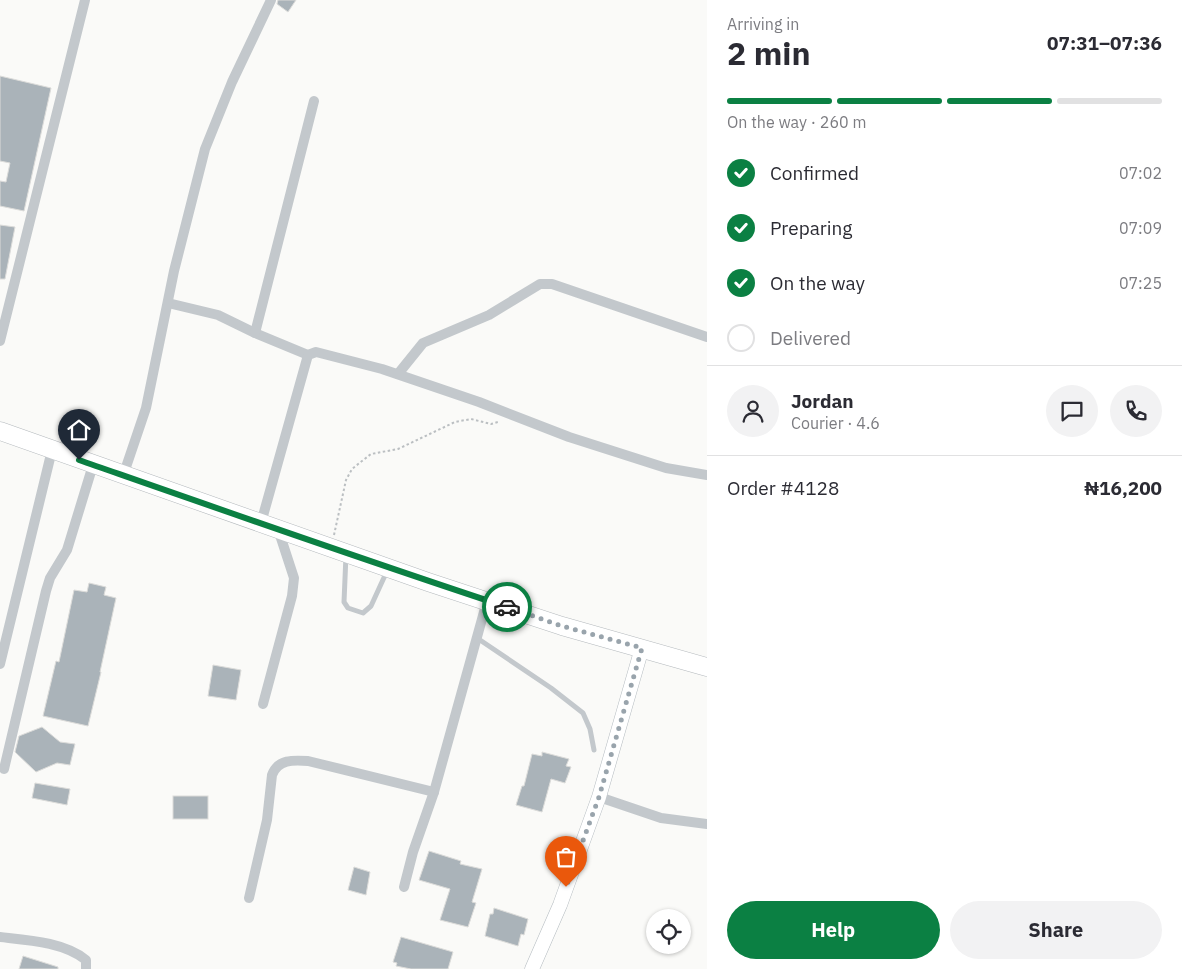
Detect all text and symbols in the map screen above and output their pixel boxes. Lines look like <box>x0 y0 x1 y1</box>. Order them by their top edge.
text: Arriving in <box>727 14 799 34</box>
text: 07:31–07:36 <box>1047 31 1162 55</box>
text: 2 min <box>727 32 811 74</box>
text: On the way · 260 m <box>727 112 866 132</box>
icon: check <box>727 159 755 187</box>
text: Confirmed <box>770 161 859 185</box>
text: 07:02 <box>1119 163 1162 183</box>
icon: check <box>727 214 755 242</box>
text: Preparing <box>770 216 852 240</box>
text: 07:09 <box>1119 218 1162 238</box>
icon: check <box>727 269 755 297</box>
text: On the way <box>770 271 865 295</box>
text: 07:25 <box>1119 273 1162 293</box>
text: Delivered <box>770 326 851 350</box>
button: person <box>727 385 779 437</box>
button: chat <box>1046 385 1098 437</box>
button: phone <box>1110 385 1162 437</box>
text: Jordan <box>791 389 854 413</box>
pin <box>58 409 100 460</box>
text: Courier · 4.6 <box>791 413 880 433</box>
icon: home <box>65 416 93 444</box>
text: Order #4128 <box>727 476 839 500</box>
text: ₦16,200 <box>1084 476 1162 500</box>
courier <box>482 582 532 632</box>
icon: car <box>493 593 521 621</box>
pin <box>545 836 587 887</box>
icon: bag <box>552 843 580 871</box>
button: Help <box>727 901 940 959</box>
button: Share <box>950 901 1162 959</box>
map controls <box>646 909 691 954</box>
button: locate <box>646 909 691 954</box>

